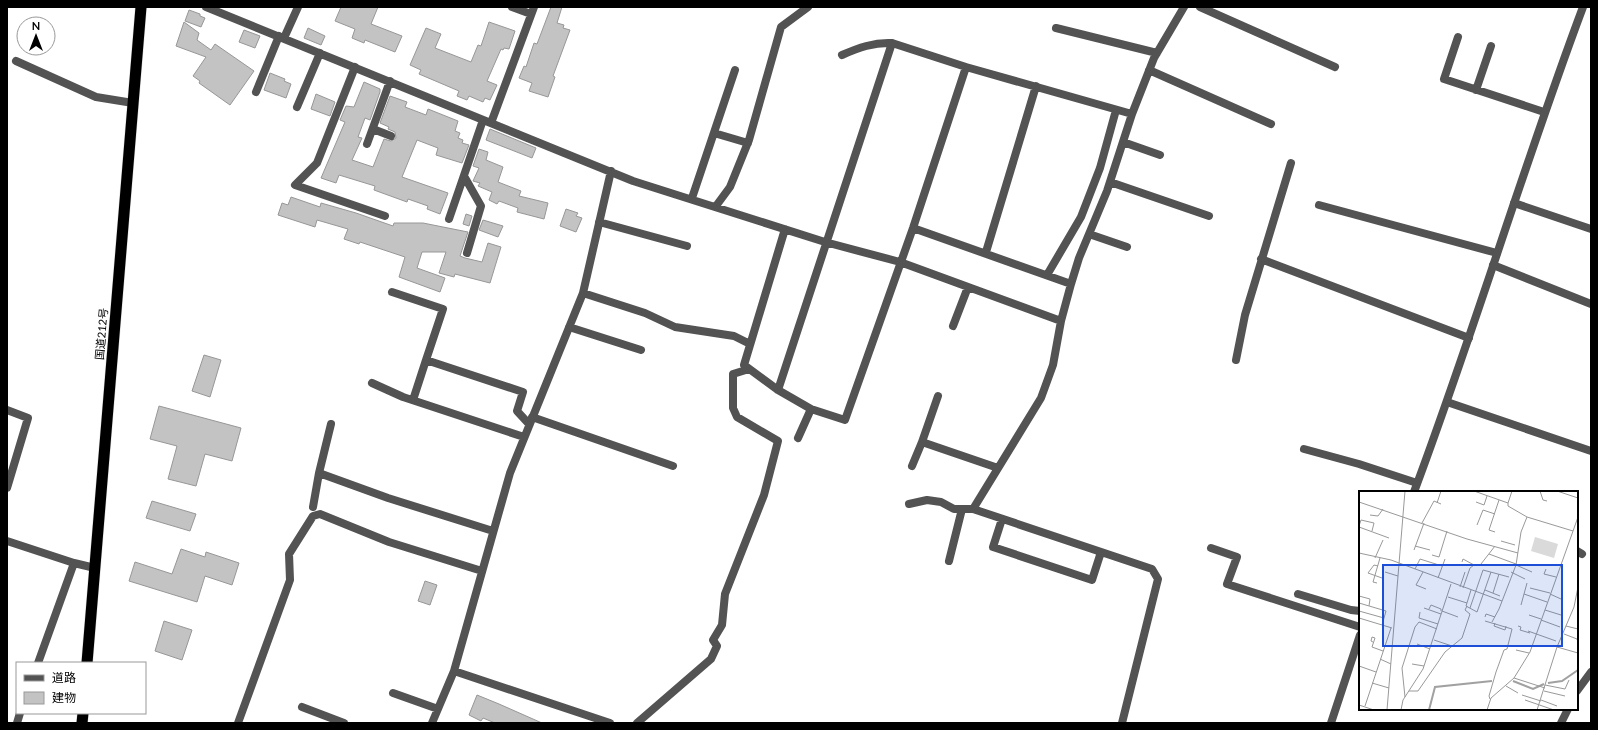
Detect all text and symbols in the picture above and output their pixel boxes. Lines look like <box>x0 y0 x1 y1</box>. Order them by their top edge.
north arrow <box>16 16 56 56</box>
text: N <box>32 19 40 32</box>
street label: 国道212号 <box>92 307 110 361</box>
inset map <box>1359 491 1578 710</box>
legend <box>16 662 146 714</box>
text: 道路 <box>52 670 76 685</box>
text: 建物 <box>52 690 76 705</box>

